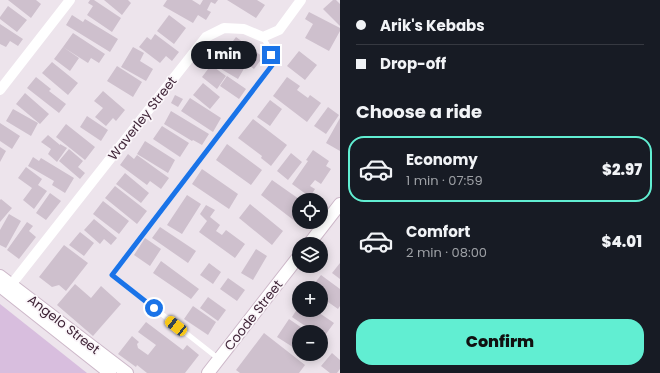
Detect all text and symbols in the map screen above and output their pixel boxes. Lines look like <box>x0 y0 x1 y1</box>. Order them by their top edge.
text: Arik's Kebabs <box>380 15 485 36</box>
callout: 1 min <box>191 41 257 69</box>
text: 1 min <box>207 45 241 64</box>
route end <box>262 46 280 64</box>
text: Drop-off <box>380 53 446 74</box>
street label: Waverley Street <box>104 72 181 164</box>
text: Choose a ride <box>356 99 482 124</box>
text: Economy <box>406 149 478 170</box>
icon: car <box>358 151 394 187</box>
text: $2.97 <box>602 159 642 180</box>
text: 1 min · 07:59 <box>406 171 483 190</box>
map controls <box>292 193 328 361</box>
button: locate <box>292 193 328 229</box>
text: Comfort <box>406 221 470 242</box>
icon: car <box>358 223 394 259</box>
text: $4.01 <box>602 231 642 252</box>
button: layers <box>292 237 328 273</box>
text: 2 min · 08:00 <box>406 243 487 262</box>
street label: Coode Street <box>220 276 287 355</box>
button: + <box>292 281 328 317</box>
street label: Angelo Street <box>24 290 104 359</box>
route start <box>145 299 163 317</box>
car <box>163 314 189 338</box>
button: Confirm <box>356 319 644 365</box>
button: − <box>292 325 328 361</box>

